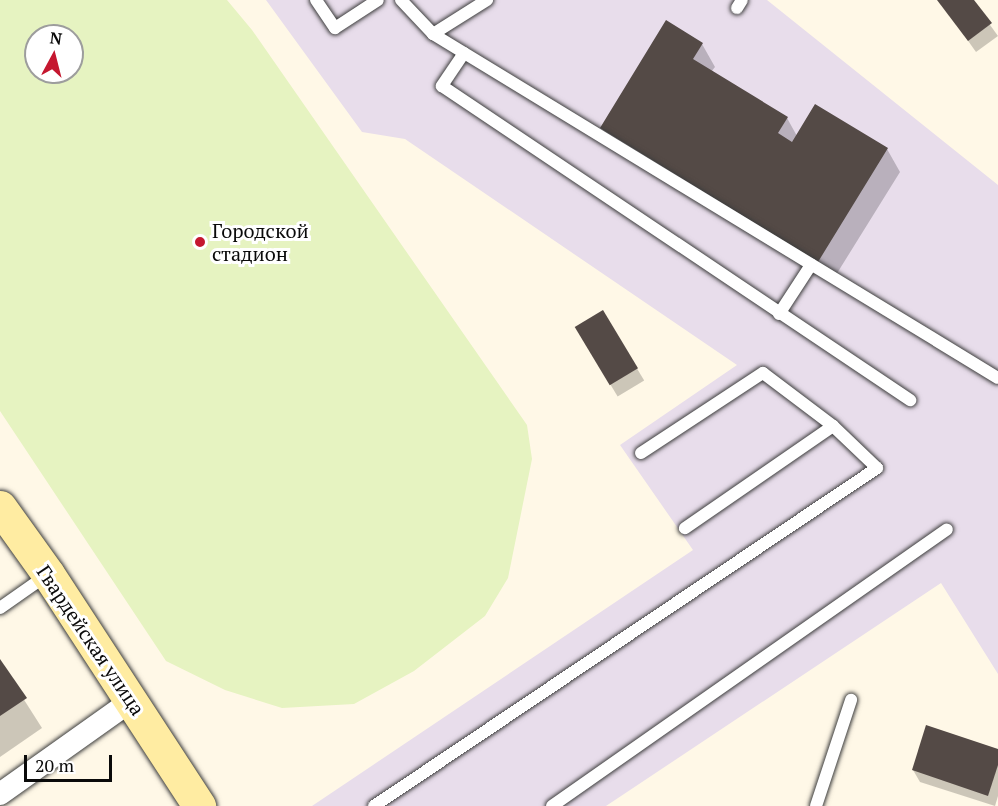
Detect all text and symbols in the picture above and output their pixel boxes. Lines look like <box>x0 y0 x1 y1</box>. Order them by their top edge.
north arrow <box>24 24 84 84</box>
text: N <box>49 26 63 50</box>
place label: Городской стадион <box>212 219 309 266</box>
marker: Городской стадион <box>193 235 207 249</box>
street label: Гвардейская улица <box>32 560 150 720</box>
scale bar <box>27 743 116 781</box>
text: 20 m <box>35 753 74 777</box>

